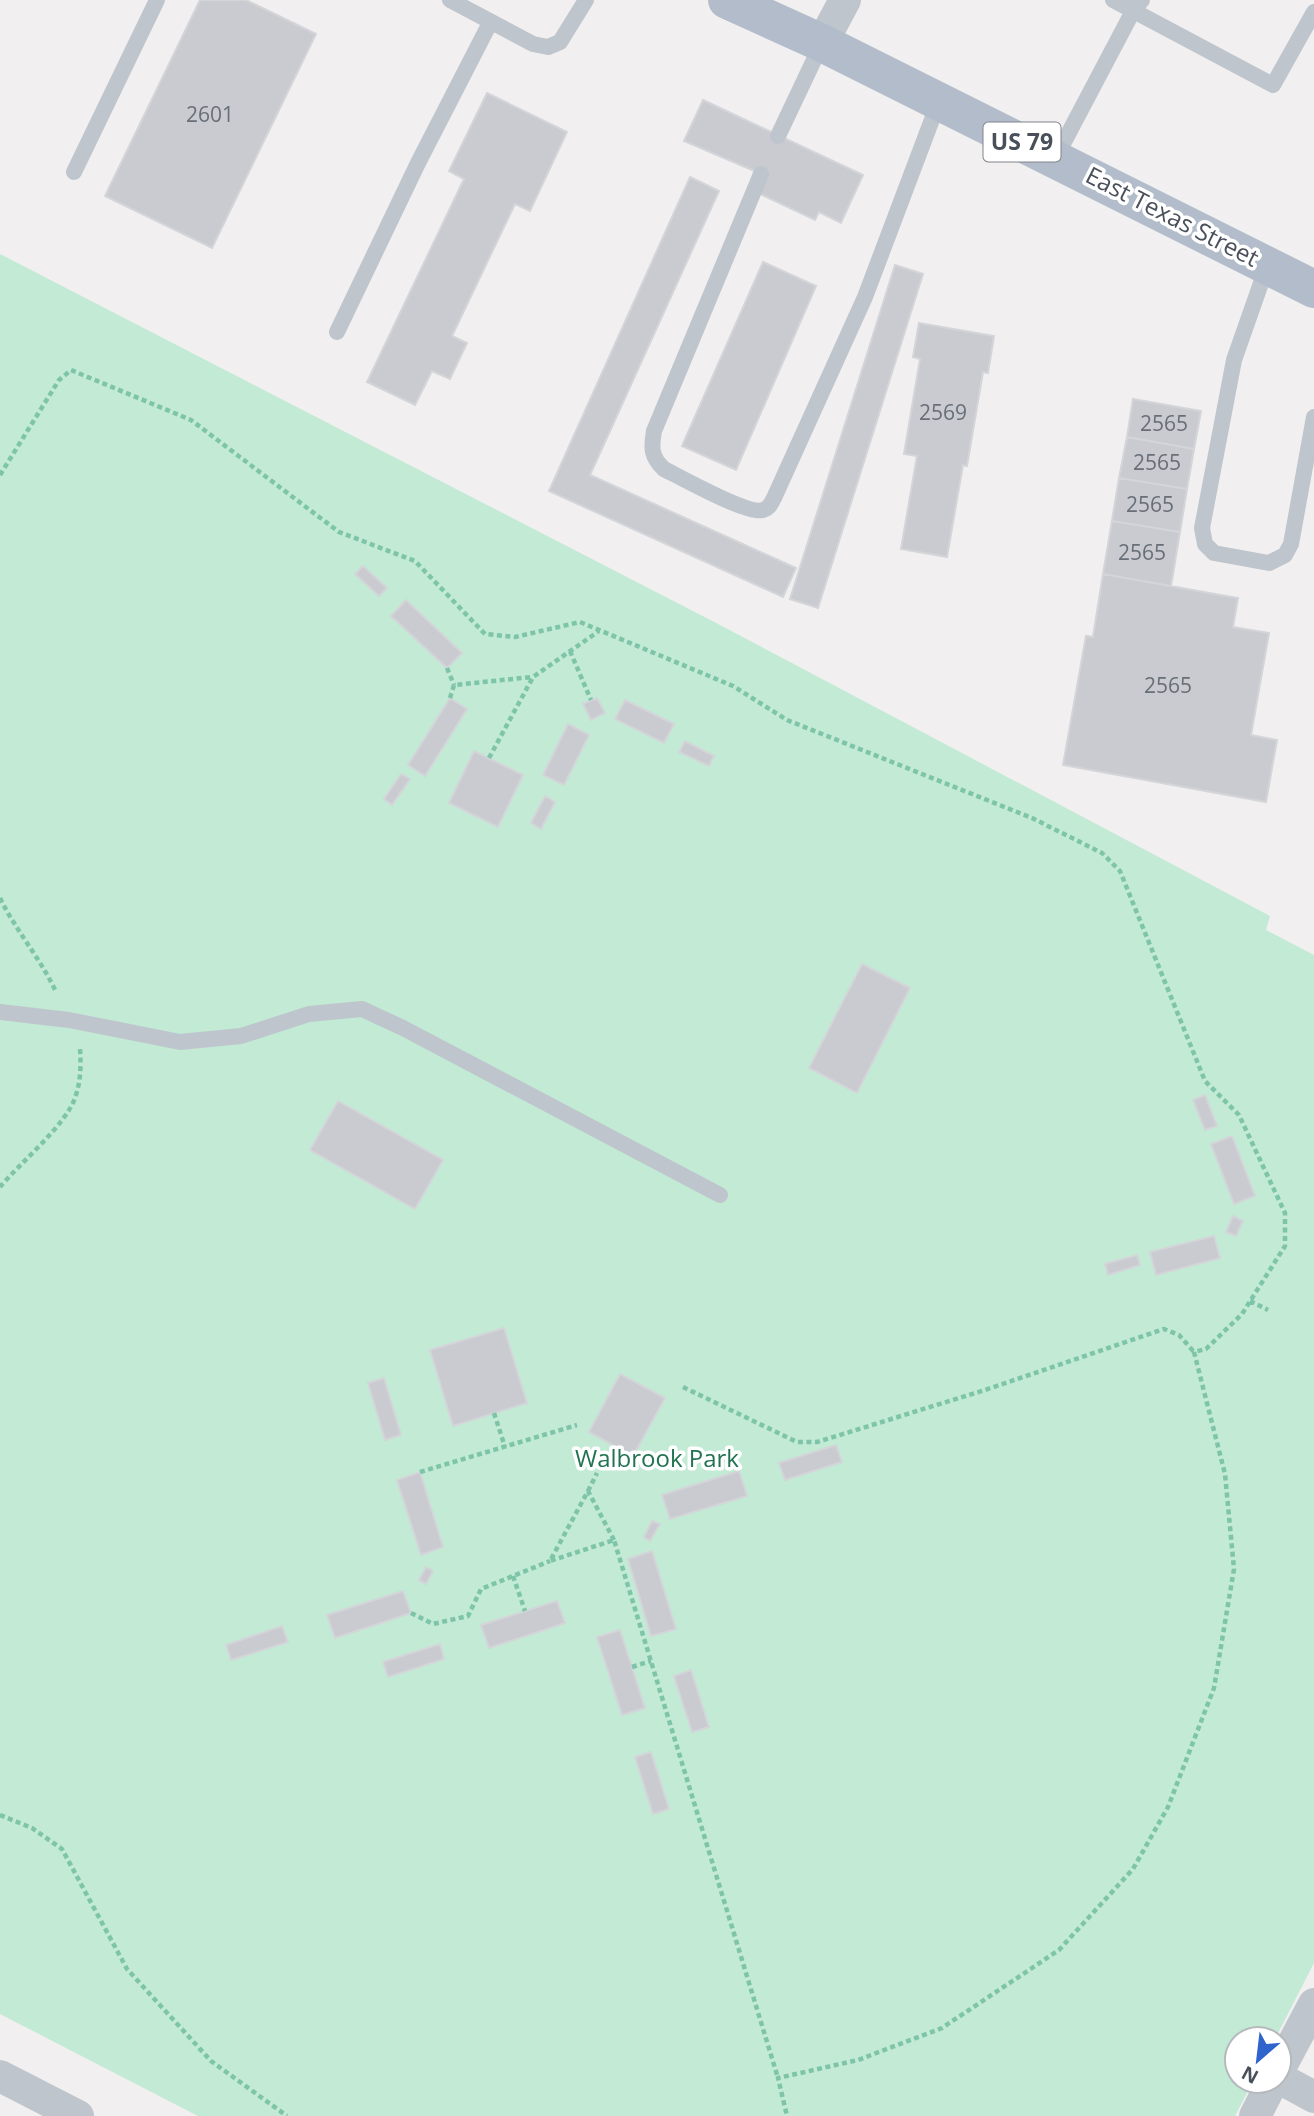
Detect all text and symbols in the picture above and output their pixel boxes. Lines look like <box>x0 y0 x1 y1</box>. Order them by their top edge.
house number: 2601 <box>186 100 234 128</box>
road number: US 79 <box>984 122 1060 162</box>
street label: East Texas Street <box>1080 158 1265 274</box>
house number: 2569 <box>919 398 967 426</box>
house number: 2565 <box>1140 409 1188 437</box>
house number: 2565 <box>1133 448 1181 476</box>
house number: 2565 <box>1126 490 1174 518</box>
house number: 2565 <box>1118 538 1166 566</box>
house number: 2565 <box>1144 671 1192 699</box>
park label: Walbrook Park <box>575 1441 739 1474</box>
north arrow <box>1223 2025 1293 2095</box>
text: N <box>1237 2060 1263 2090</box>

